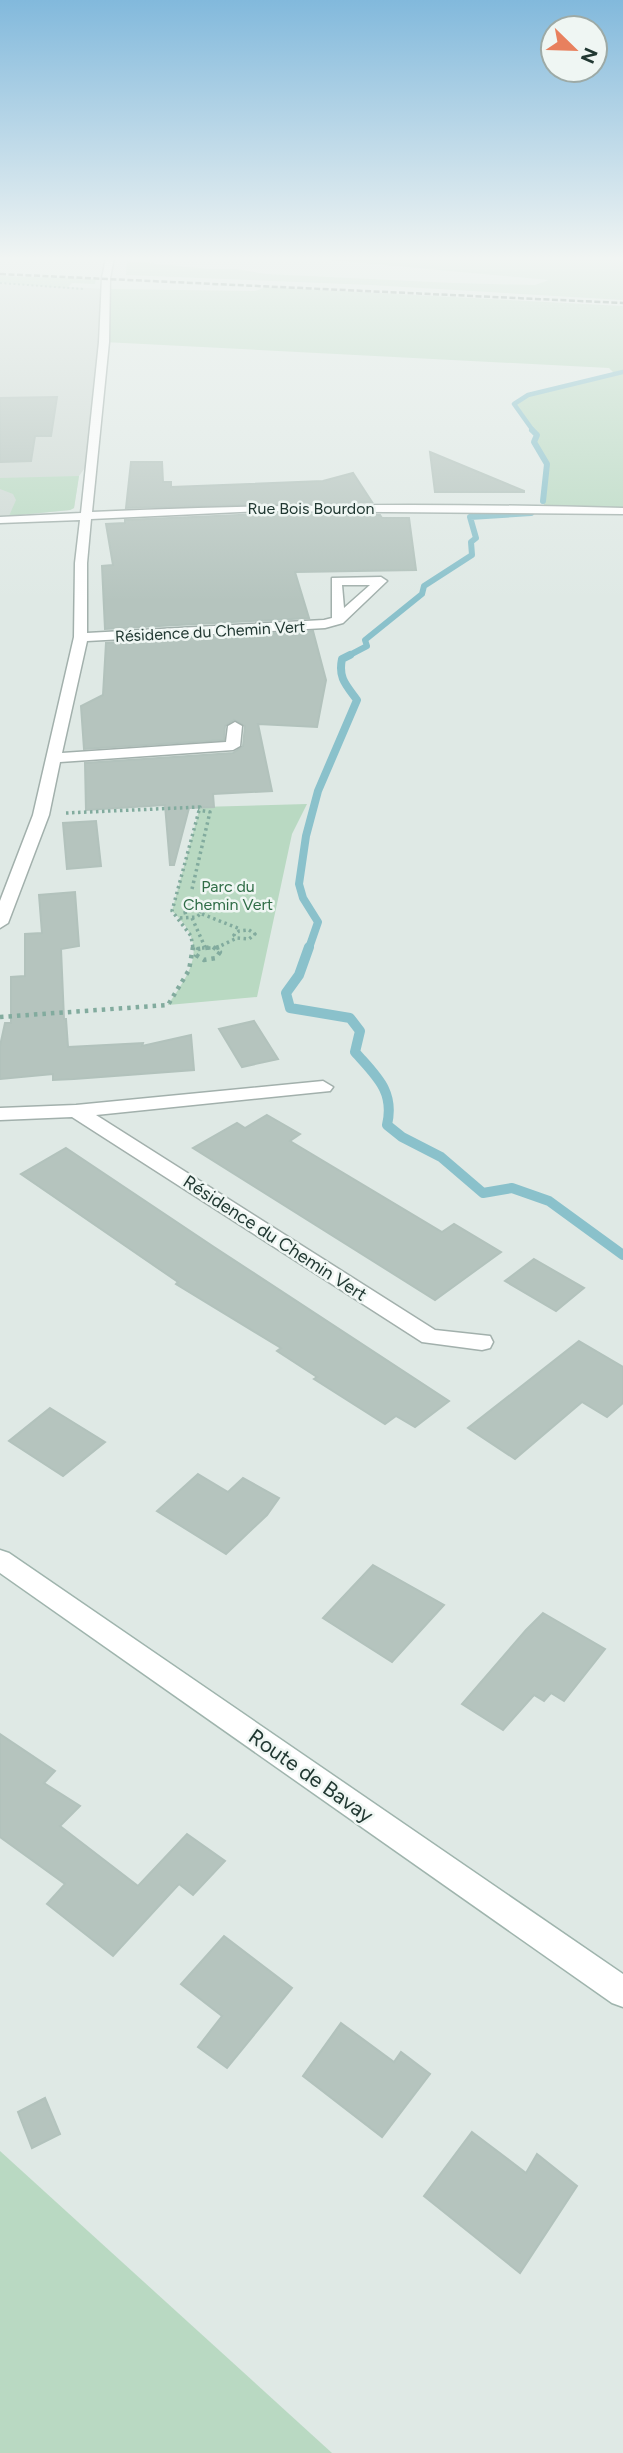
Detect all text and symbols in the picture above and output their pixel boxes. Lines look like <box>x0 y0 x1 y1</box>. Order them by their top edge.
north arrow <box>539 14 609 84</box>
text: N <box>576 44 603 67</box>
street label: Rue Bois Bourdon <box>248 499 374 518</box>
street label: Résidence du Chemin Vert <box>114 617 306 646</box>
park label: Parc du Chemin Vert <box>183 877 273 914</box>
street label: Résidence du Chemin Vert <box>179 1170 371 1306</box>
street label: Route de Bavay <box>244 1723 378 1828</box>

